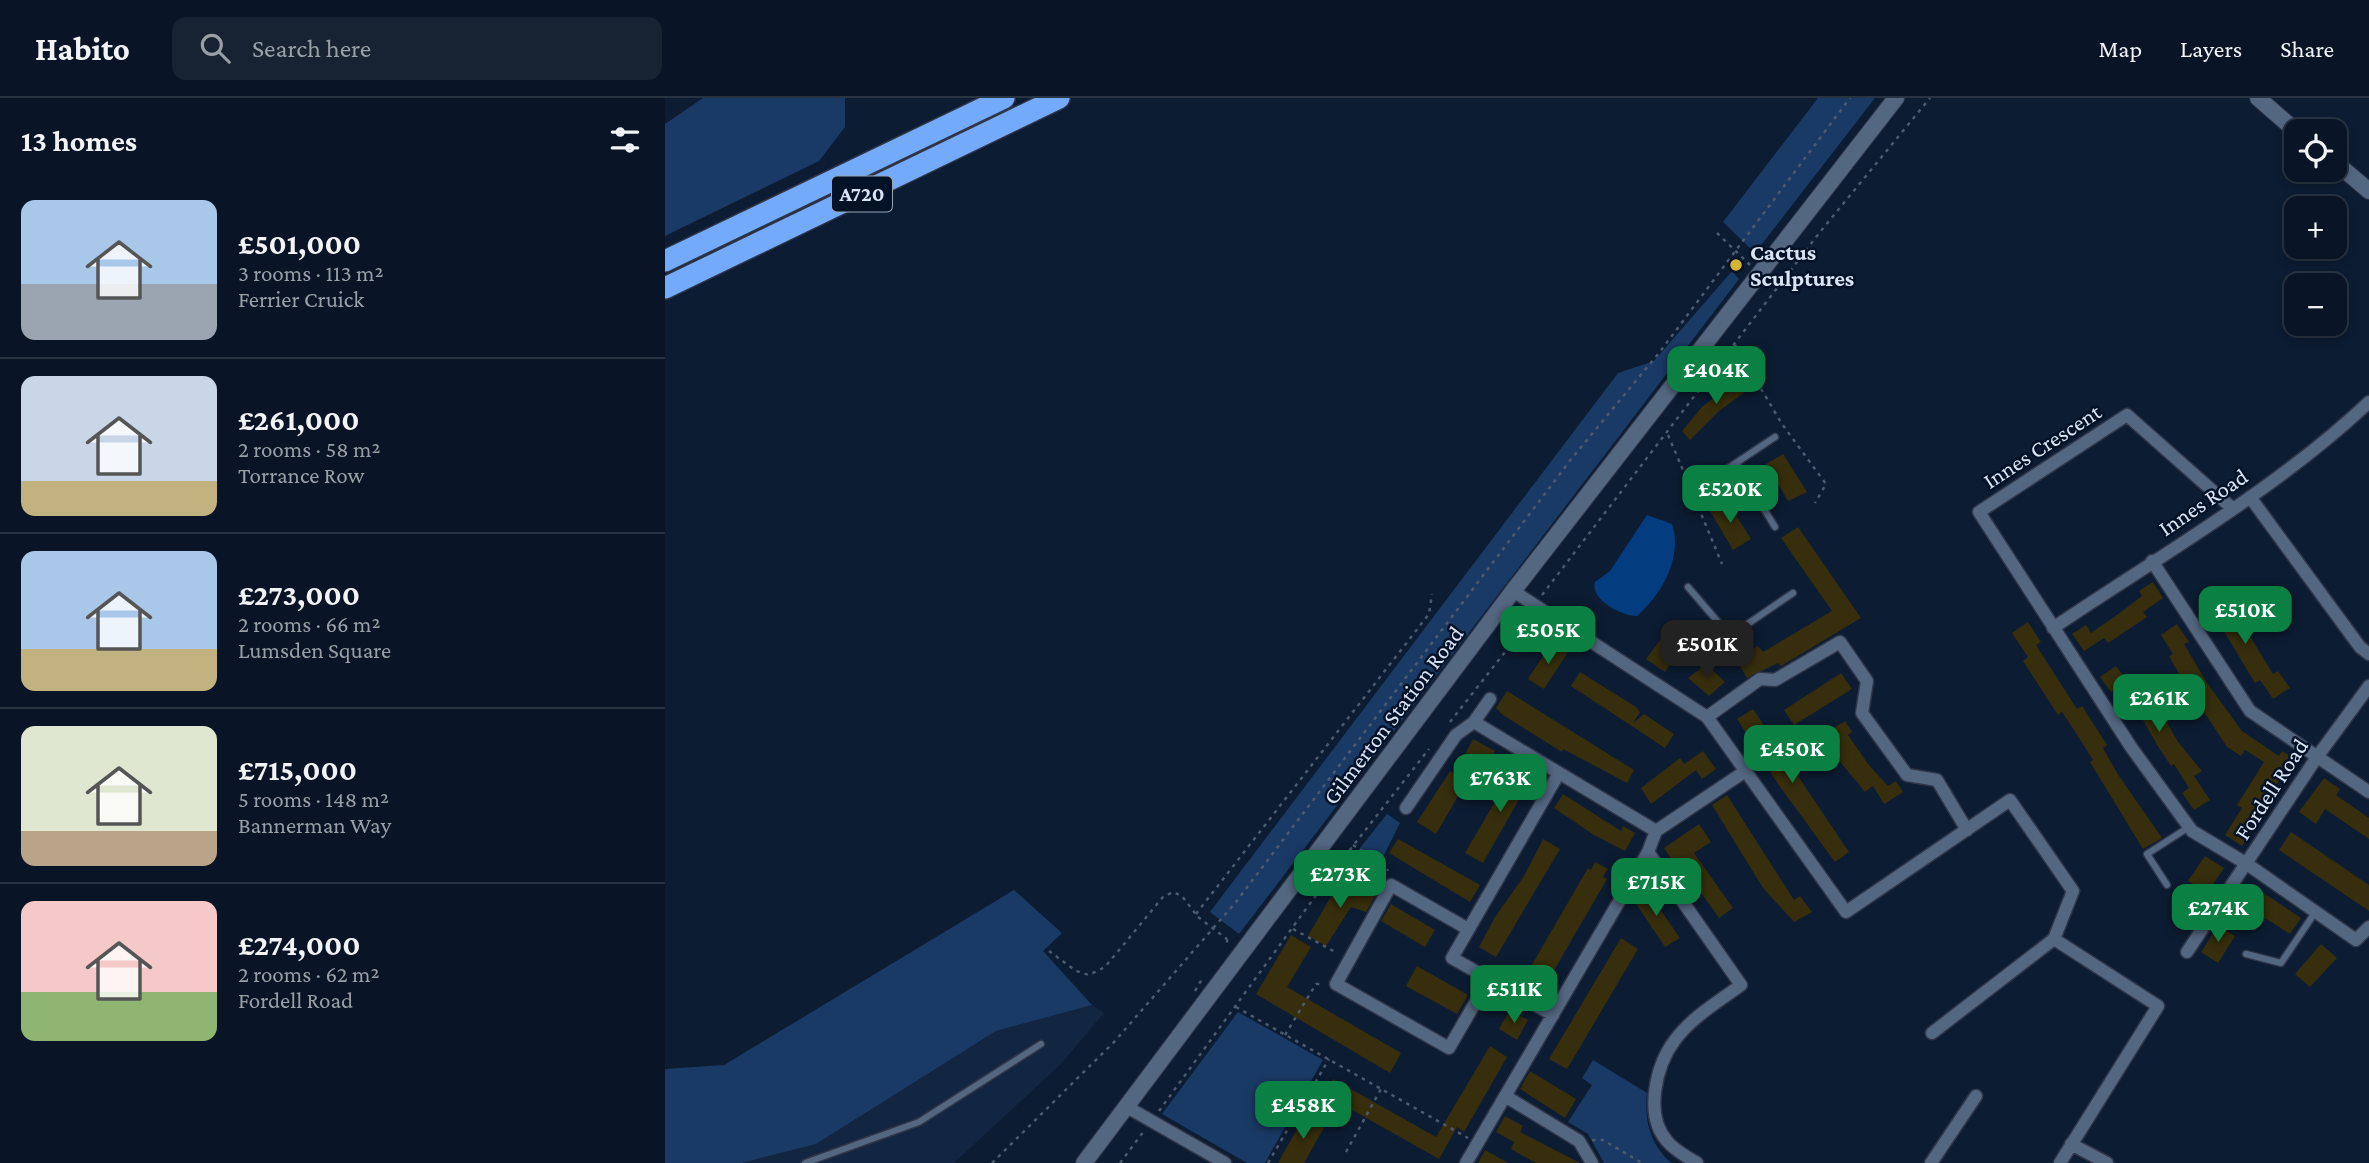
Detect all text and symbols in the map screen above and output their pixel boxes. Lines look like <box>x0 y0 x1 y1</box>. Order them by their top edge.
search box <box>172 17 662 80</box>
icon: search <box>196 29 234 67</box>
text: Habito <box>35 30 130 67</box>
text: Search here <box>252 34 371 63</box>
text: Map <box>2098 35 2142 62</box>
text: Layers <box>2180 35 2242 62</box>
text: Share <box>2280 35 2334 62</box>
map controls <box>2284 119 2347 336</box>
button: locate <box>2284 119 2347 182</box>
icon: filters <box>606 121 644 159</box>
text: 13 homes <box>21 124 137 157</box>
road number: A720 <box>832 176 892 212</box>
button: + <box>2284 196 2347 259</box>
text: £501,000 <box>238 227 361 260</box>
icon: home <box>77 228 161 312</box>
place label: Cactus Sculptures <box>1750 239 1854 291</box>
marker: Cactus Sculptures <box>1728 257 1744 273</box>
text: 3 rooms · 113 m² <box>238 260 383 286</box>
button: − <box>2284 273 2347 336</box>
text: Ferrier Cruick <box>238 286 364 312</box>
pin: £404K <box>1667 346 1765 406</box>
text: £404K <box>1683 356 1749 382</box>
street label: Innes Crescent <box>1978 398 2106 494</box>
text: £261,000 <box>238 403 359 436</box>
icon: home <box>77 404 161 488</box>
text: 2 rooms · 58 m² <box>238 436 380 462</box>
text: Torrance Row <box>238 462 365 488</box>
street label: Innes Road <box>2154 463 2252 541</box>
pin: £520K <box>1681 466 1779 525</box>
text: £520K <box>1698 475 1762 501</box>
text: £273,000 <box>238 578 360 611</box>
icon: home <box>77 579 161 663</box>
pin: £510K <box>2196 587 2294 646</box>
text: £510K <box>2215 596 2275 622</box>
pin: £505K <box>1499 606 1597 666</box>
text: 2 rooms · 66 m² <box>238 611 381 637</box>
text: £505K <box>1516 616 1580 642</box>
pin: £501K <box>1658 620 1756 680</box>
street label: Gilmerton Station Road <box>1318 621 1468 809</box>
text: £501K <box>1677 630 1737 656</box>
text: Lumsden Square <box>238 637 391 663</box>
pin: £261K <box>2110 674 2208 734</box>
text: £261K <box>2129 684 2189 710</box>
pin: £450K <box>1743 726 1841 785</box>
street label: Fordell Road <box>2229 734 2313 844</box>
text: £450K <box>1760 735 1824 761</box>
text: £715,000 <box>238 753 357 786</box>
icon: home <box>77 754 161 838</box>
pin: £763K <box>1451 754 1549 814</box>
text: £763K <box>1470 764 1530 790</box>
text: 5 rooms · 148 m² <box>238 786 389 812</box>
text: Bannerman Way <box>238 812 391 838</box>
pin: £273K <box>1291 850 1389 910</box>
pin: £715K <box>1607 858 1705 918</box>
text: £273K <box>1310 860 1370 886</box>
text: £715K <box>1627 868 1685 894</box>
pin: £274K <box>2169 884 2267 944</box>
text: £274K <box>2188 894 2248 920</box>
text: £274,000 <box>238 928 360 961</box>
icon: home <box>77 929 161 1013</box>
text: 2 rooms · 62 m² <box>238 961 379 987</box>
pin: £511K <box>1465 965 1563 1025</box>
text: £511K <box>1486 975 1542 1001</box>
text: Fordell Road <box>238 987 353 1013</box>
pin: £458K <box>1254 1082 1352 1141</box>
text: £458K <box>1271 1091 1335 1117</box>

